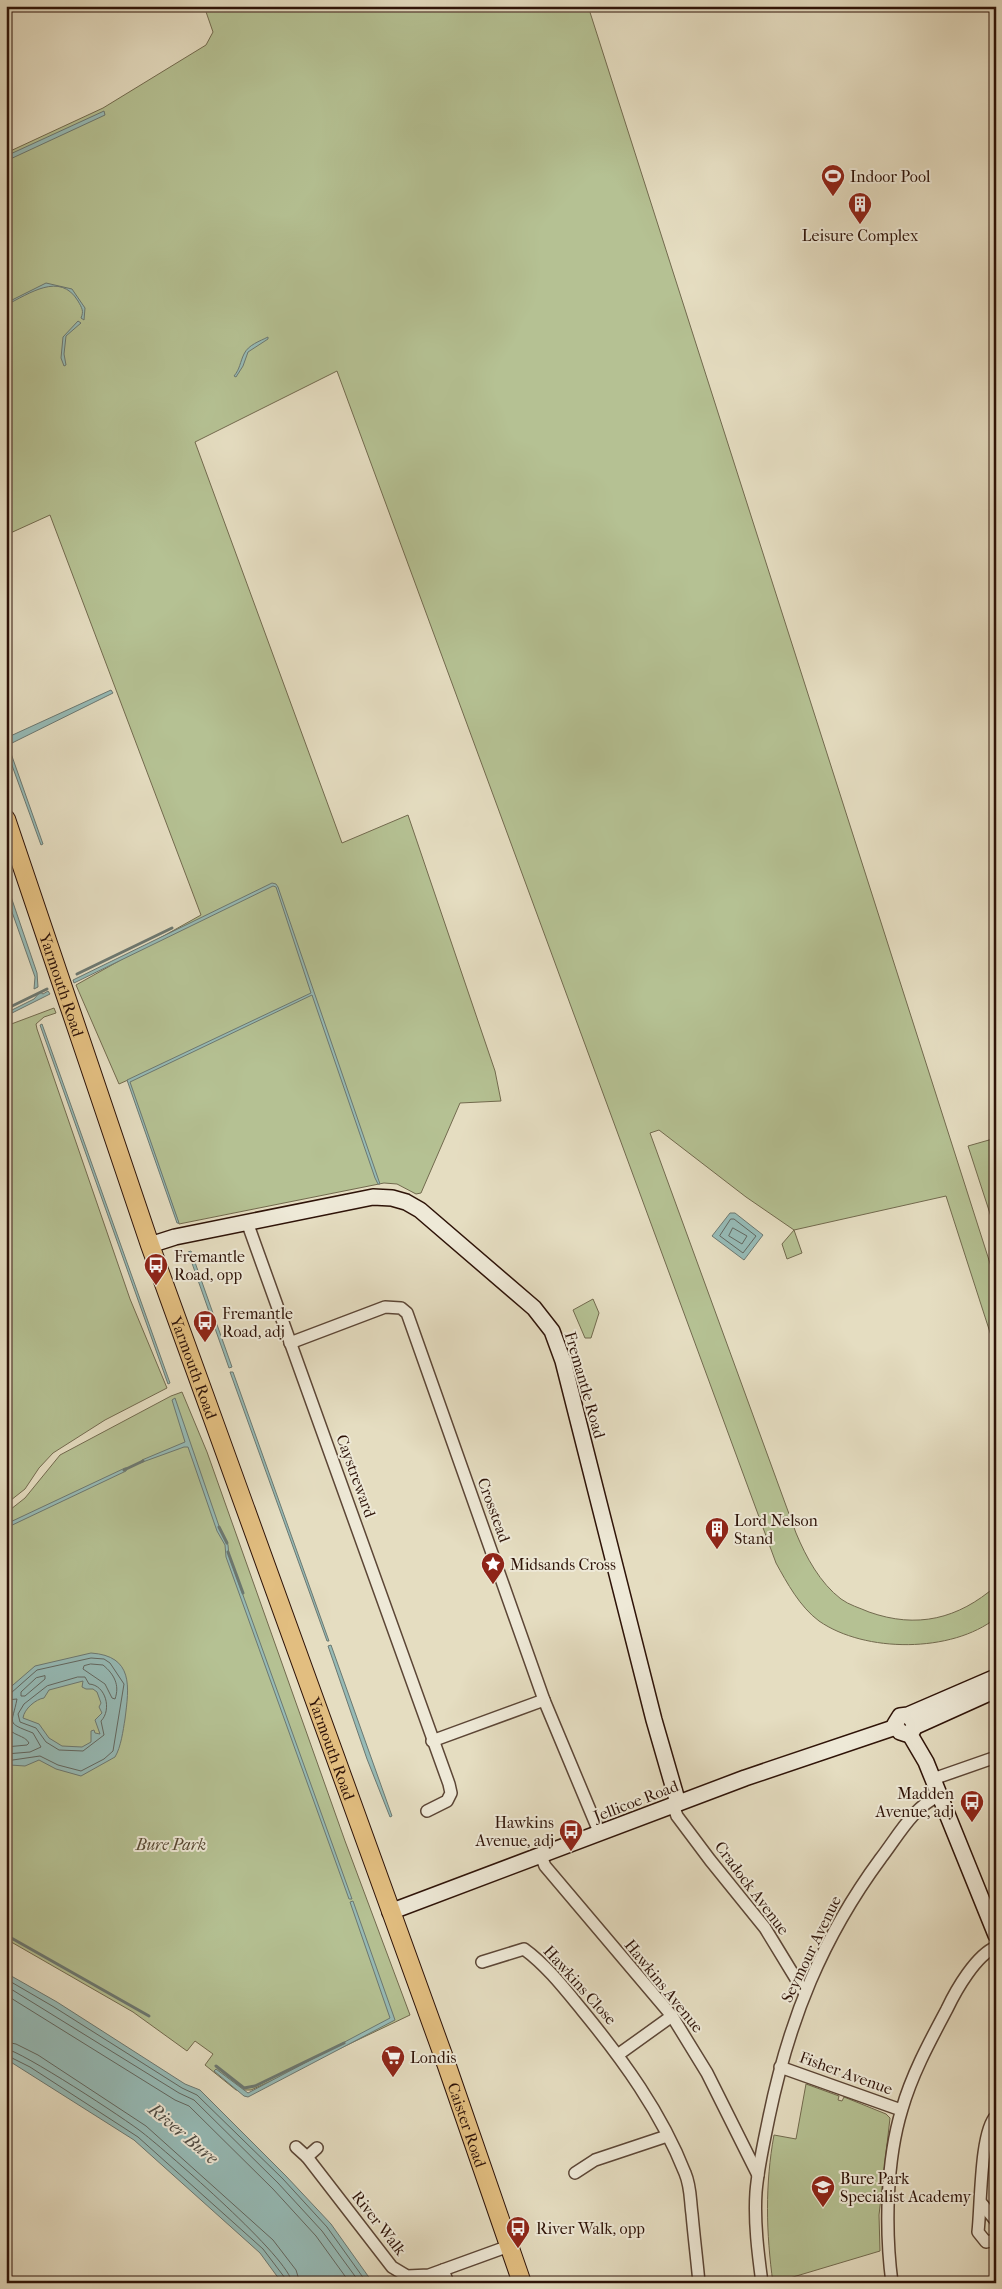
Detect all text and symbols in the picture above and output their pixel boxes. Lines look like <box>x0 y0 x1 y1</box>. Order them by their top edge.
sports icon: Indoor Pool <box>820 163 846 197</box>
place label: Indoor Pool <box>850 167 931 186</box>
building icon: Leisure Complex <box>847 191 873 225</box>
place label: Leisure Complex <box>802 226 919 245</box>
street label: Yarmouth Road <box>35 930 88 1039</box>
place label: Fremantle Road, opp <box>174 1247 245 1284</box>
bus stop icon: Fremantle Road, opp <box>143 1252 169 1286</box>
place label: Fremantle Road, adj <box>222 1304 293 1341</box>
bus stop icon: Fremantle Road, adj <box>192 1309 218 1343</box>
street label: Yarmouth Road <box>167 1313 222 1422</box>
street label: Fremantle Road <box>561 1329 609 1441</box>
street label: Caystreward <box>332 1432 380 1520</box>
street label: Crosstead <box>474 1475 514 1545</box>
place label: Lord Nelson Stand <box>734 1511 819 1548</box>
building icon: Lord Nelson Stand <box>704 1516 730 1550</box>
place icon: Midsands Cross <box>480 1551 506 1585</box>
place label: Midsands Cross <box>510 1555 616 1574</box>
street label: Yarmouth Road <box>304 1694 359 1803</box>
street label: Jellicoe Road <box>589 1776 681 1827</box>
place label: Madden Avenue, adj <box>874 1784 955 1821</box>
bus stop icon: Madden Avenue, adj <box>959 1789 985 1823</box>
place label: Hawkins Avenue, adj <box>474 1813 554 1850</box>
bus stop icon: Hawkins Avenue, adj <box>558 1818 584 1852</box>
park label: Bure Park <box>135 1835 206 1854</box>
street label: Cradock Avenue <box>711 1838 793 1939</box>
street label: Seymour Avenue <box>777 1892 845 2006</box>
street label: Hawkins Avenue <box>621 1935 708 2037</box>
street label: Hawkins Close <box>539 1941 621 2029</box>
supermarket icon: Londis <box>380 2044 406 2078</box>
street label: Fisher Avenue <box>797 2047 895 2099</box>
place label: Londis <box>410 2048 456 2067</box>
street label: Caister Road <box>444 2080 491 2170</box>
water label: River Bure <box>143 2098 223 2170</box>
place label: Bure Park Specialist Academy <box>840 2169 972 2206</box>
school or university icon: Bure Park Specialist Academy <box>810 2174 836 2208</box>
street label: River Walk <box>348 2187 411 2260</box>
bus stop icon: River Walk, opp <box>505 2215 531 2249</box>
place label: River Walk, opp <box>536 2219 645 2238</box>

